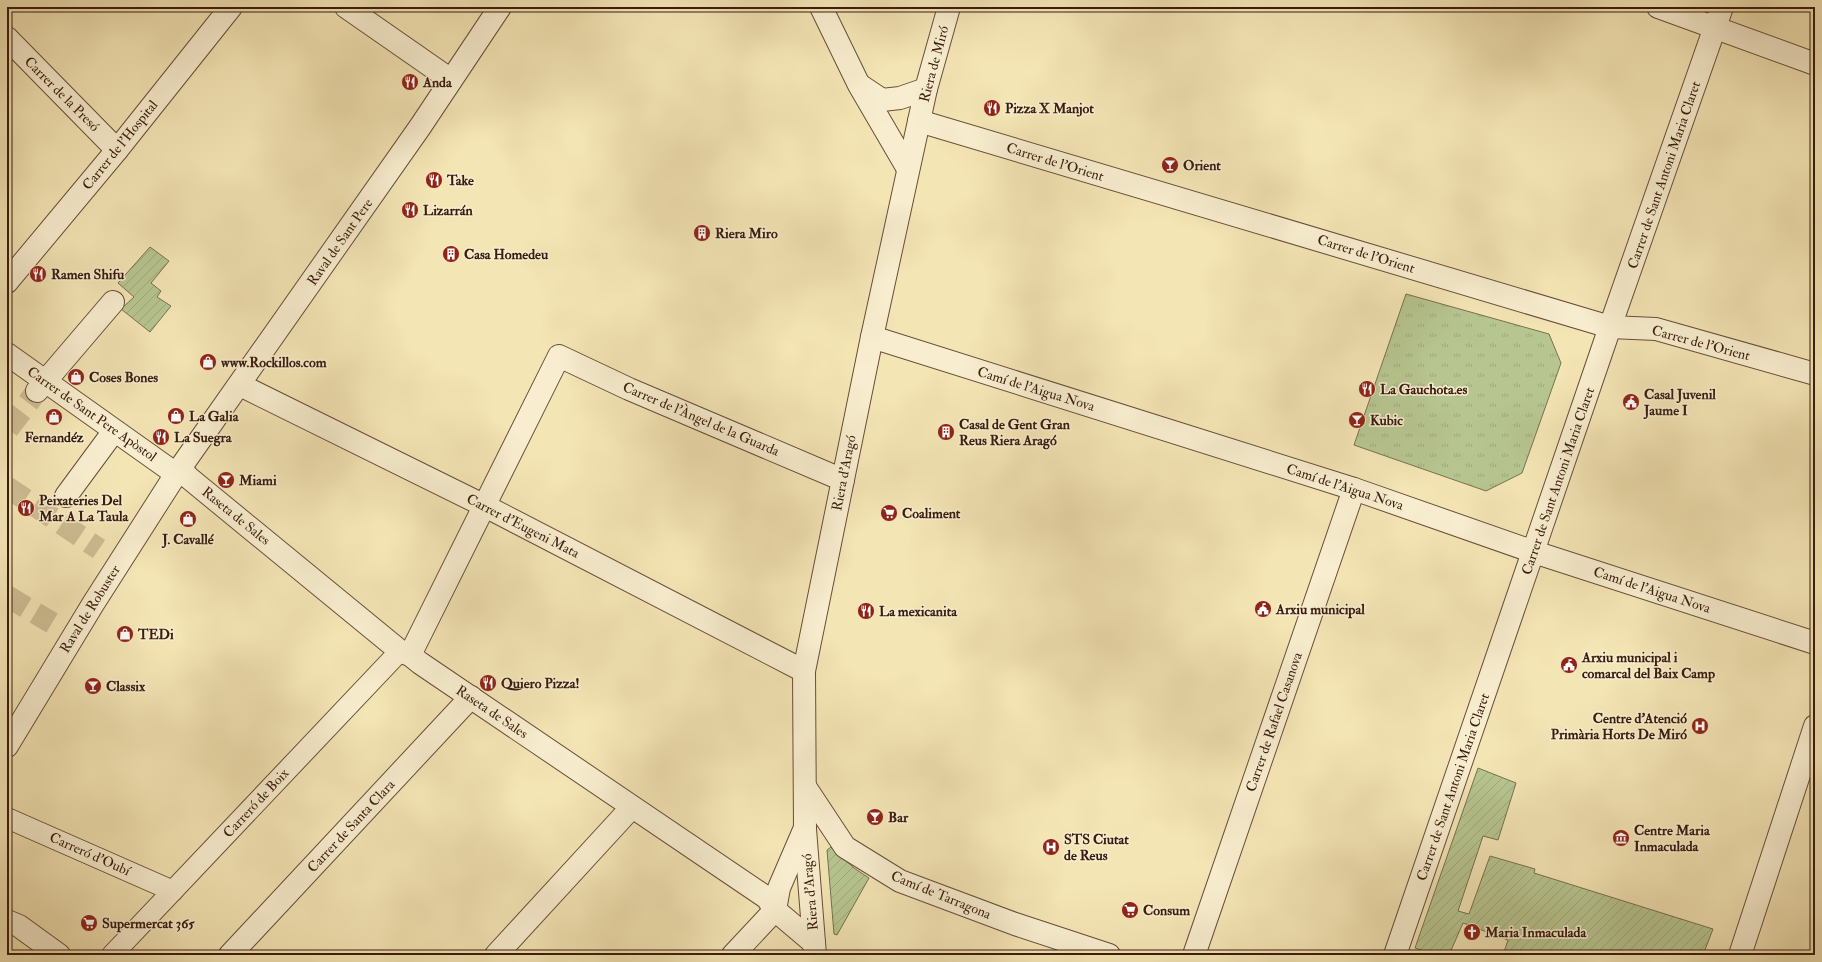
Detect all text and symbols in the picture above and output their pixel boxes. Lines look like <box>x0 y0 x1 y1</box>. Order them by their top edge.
street label: Riera de Miró <box>916 24 952 104</box>
street label: Carrer de la Presó <box>21 53 103 135</box>
restaurant icon: Anda <box>400 72 420 92</box>
place label: Anda <box>422 74 453 91</box>
street label: Carrer de Sant Antoni Maria Claret <box>1624 78 1704 271</box>
street label: Carrer de l'Hospital <box>79 96 162 194</box>
restaurant icon: Pizza X Manjot <box>982 98 1002 118</box>
place label: Pizza X Manjot <box>1005 100 1094 117</box>
street label: Carrer de l'Orient <box>1004 139 1106 185</box>
bar icon: Orient <box>1160 155 1180 175</box>
place label: Orient <box>1183 157 1221 174</box>
restaurant icon: Take <box>424 170 444 190</box>
place label: Take <box>446 172 474 189</box>
street label: Raval de Sant Pere <box>304 195 376 289</box>
restaurant icon: Lizarrán <box>400 200 420 220</box>
place label: Lizarrán <box>423 202 474 219</box>
building icon: Riera Miro <box>692 223 712 243</box>
place label: Riera Miro <box>715 225 778 242</box>
street label: Carrer de l'Orient <box>1315 231 1417 277</box>
building icon: Casa Homedeu <box>441 244 461 264</box>
place label: Casa Homedeu <box>464 246 549 263</box>
restaurant icon: Ramen Shifu <box>28 264 48 284</box>
place label: Ramen Shifu <box>51 266 125 283</box>
street label: Carrer de l'Orient <box>1650 322 1752 364</box>
shop icon: www.Rockillos.com <box>198 352 218 372</box>
place label: www.Rockillos.com <box>220 354 327 371</box>
street label: Carrer de Sant Pere Apòstol <box>23 363 160 466</box>
street label: Camí de l'Aigua Nova <box>975 363 1097 415</box>
shop icon: Coses Bones <box>66 367 86 387</box>
place label: Coses Bones <box>89 369 158 386</box>
street label: Carrer de l'Àngel de la Guarda <box>620 378 782 460</box>
restaurant icon: La Gauchota.es <box>1357 379 1377 399</box>
place label: La Gauchota.es <box>1380 381 1467 398</box>
street label: Carrer de Sant Antoni Maria Claret <box>1518 384 1598 577</box>
place label: Casal Juvenil Jaume I <box>1643 386 1716 420</box>
public building icon: Casal Juvenil Jaume I <box>1621 392 1641 412</box>
shop icon: La Galia <box>166 406 186 426</box>
shop icon: Fernandéz <box>44 407 64 427</box>
place label: La Galia <box>189 408 240 425</box>
bar icon: Kubic <box>1347 410 1367 430</box>
place label: Kubic <box>1370 412 1403 429</box>
place label: Casal de Gent Gran Reus Riera Aragó <box>959 416 1071 450</box>
building icon: Casal de Gent Gran Reus Riera Aragó <box>936 422 956 442</box>
restaurant icon: La Suegra <box>151 427 171 447</box>
place label: Fernandéz <box>24 429 84 446</box>
place label: La Suegra <box>174 429 233 447</box>
street label: Riera d'Aragó <box>828 433 860 512</box>
street label: Camí de l'Aigua Nova <box>1284 460 1406 514</box>
bar icon: Miami <box>216 470 236 490</box>
place label: Miami <box>238 472 277 489</box>
street label: Raseta de Sales <box>198 483 274 549</box>
street label: Carrer d'Eugeni Mata <box>464 490 582 562</box>
place label: Peixateries Del Mar A La Taula <box>38 492 129 525</box>
restaurant icon: Peixateries Del Mar A La Taula <box>16 498 36 518</box>
supermarket icon: Coaliment <box>879 503 899 523</box>
place label: Coaliment <box>902 505 961 522</box>
shop icon: J. Cavallé <box>178 509 198 529</box>
place label: J. Cavallé <box>161 531 215 549</box>
street label: Raval de Robuster <box>56 561 124 656</box>
street label: Camí de l'Aigua Nova <box>1591 563 1713 617</box>
public building icon: Arxiu municipal <box>1253 599 1273 619</box>
restaurant icon: La mexicanita <box>856 601 876 621</box>
place label: Arxiu municipal <box>1275 601 1365 619</box>
place label: La mexicanita <box>879 603 958 620</box>
shop icon: TEDi <box>115 624 135 644</box>
place label: TEDi <box>137 626 174 643</box>
place label: Arxiu municipal i comarcal del Baix Camp <box>1581 649 1715 683</box>
street label: Carrer de Rafael Casanova <box>1242 650 1306 794</box>
public building icon: Arxiu municipal i comarcal del Baix Camp <box>1559 655 1579 675</box>
restaurant icon: Quiero Pizza! <box>478 673 498 693</box>
place label: Quiero Pizza! <box>501 675 580 692</box>
bar icon: Classix <box>83 676 103 696</box>
place label: Classix <box>106 678 146 695</box>
street label: Raseta de Sales <box>453 682 531 742</box>
street label: Carrer de Sant Antoni Maria Claret <box>1413 690 1493 883</box>
place label: Centre d'Atenció Primària Horts De Miró <box>1551 710 1687 743</box>
hospital icon: Centre d'Atenció Primària Horts De Miró <box>1690 716 1710 736</box>
street label: Carreró de Boix <box>220 764 293 841</box>
street label: Carrer de Santa Clara <box>304 776 398 876</box>
bar icon: Bar <box>865 807 885 827</box>
place label: Bar <box>888 809 909 826</box>
place label: Centre Maria Inmaculada <box>1634 822 1711 855</box>
museum icon: Centre Maria Inmaculada <box>1611 828 1631 848</box>
street label: Carreró d'Oubí <box>47 829 134 880</box>
place label: STS Ciutat de Reus <box>1064 831 1129 864</box>
hospital icon: STS Ciutat de Reus <box>1041 837 1061 857</box>
street label: Riera d'Aragó <box>798 853 822 931</box>
street label: Camí de Tarragona <box>888 867 994 923</box>
supermarket icon: Consum <box>1120 900 1140 920</box>
place label: Consum <box>1143 902 1190 919</box>
supermarket icon: Supermercat 365 <box>79 913 99 933</box>
place label: Supermercat 365 <box>102 915 195 933</box>
church icon: Maria Inmaculada <box>1462 922 1482 942</box>
place label: Maria Inmaculada <box>1484 924 1587 941</box>

